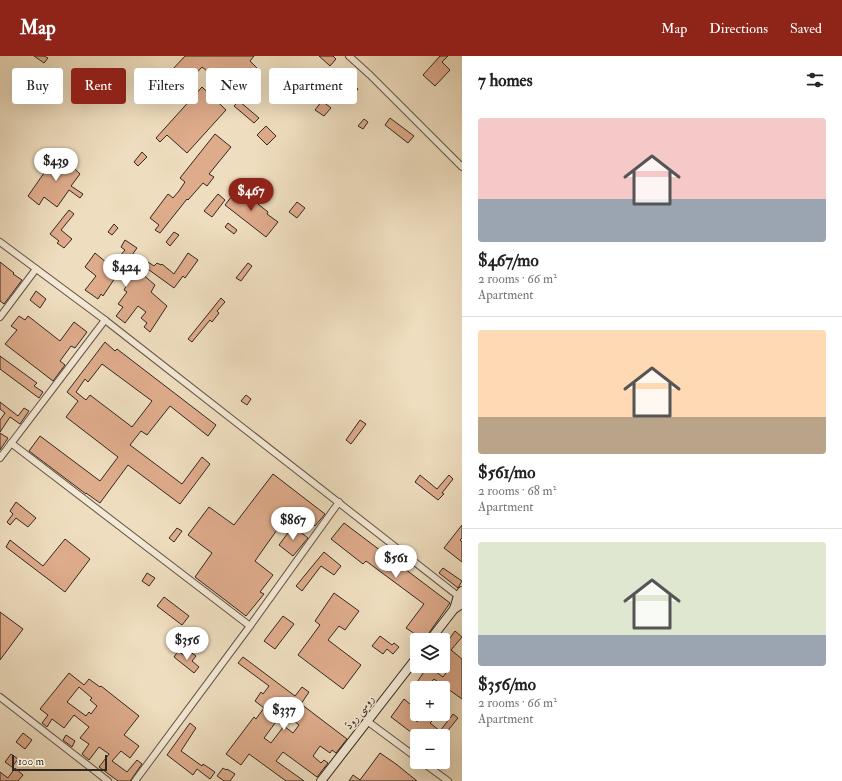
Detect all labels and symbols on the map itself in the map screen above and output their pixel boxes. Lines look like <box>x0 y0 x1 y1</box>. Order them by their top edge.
pin: $439 <box>32 148 80 182</box>
pin: $467 <box>227 178 275 212</box>
pin: $424 <box>102 254 150 288</box>
pin: $867 <box>269 507 317 541</box>
pin: $561 <box>372 545 420 579</box>
pin: $356 <box>163 627 211 661</box>
street label: روسی روڈ <box>341 692 379 733</box>
pin: $337 <box>260 697 308 731</box>
scale bar <box>12 753 107 772</box>

